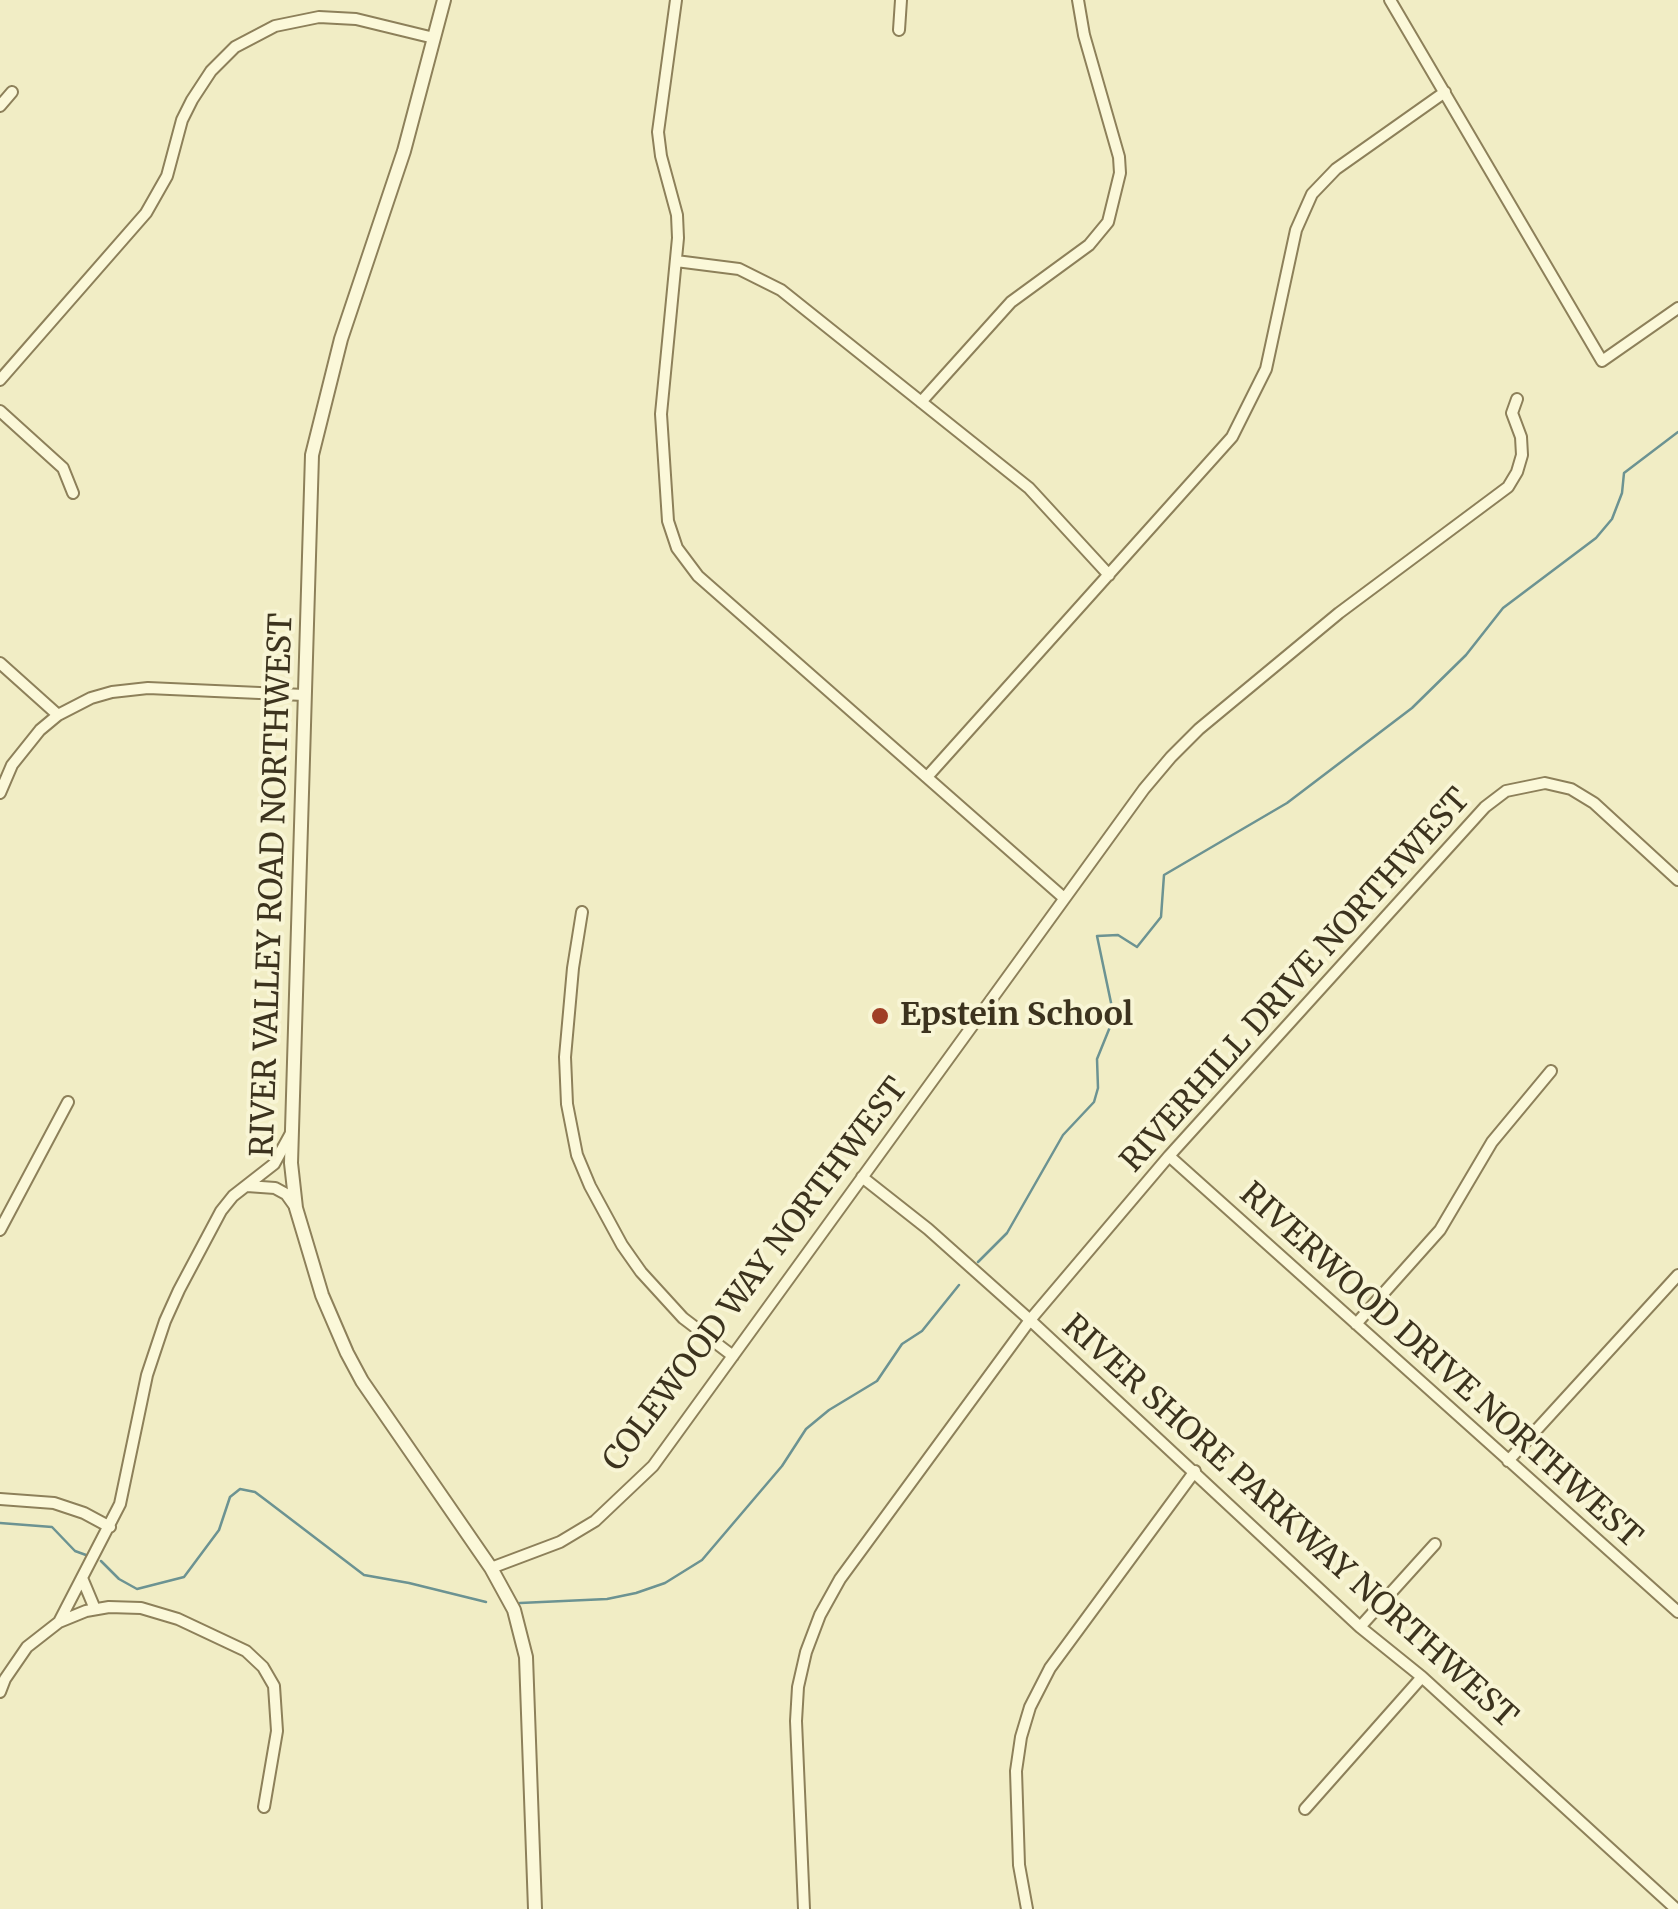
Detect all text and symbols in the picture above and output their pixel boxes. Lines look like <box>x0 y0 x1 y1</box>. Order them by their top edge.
street label: RIVER VALLEY ROAD NORTHWEST <box>244 612 302 1158</box>
street label: RIVERHILL DRIVE NORTHWEST <box>1114 781 1478 1181</box>
place label: Epstein School <box>900 997 1133 1035</box>
marker: Epstein School <box>869 1005 891 1027</box>
street label: COLEWOOD WAY NORTHWEST <box>596 1071 916 1479</box>
street label: RIVERWOOD DRIVE NORTHWEST <box>1231 1175 1649 1557</box>
street label: RIVER SHORE PARKWAY NORTHWEST <box>1054 1307 1524 1737</box>

